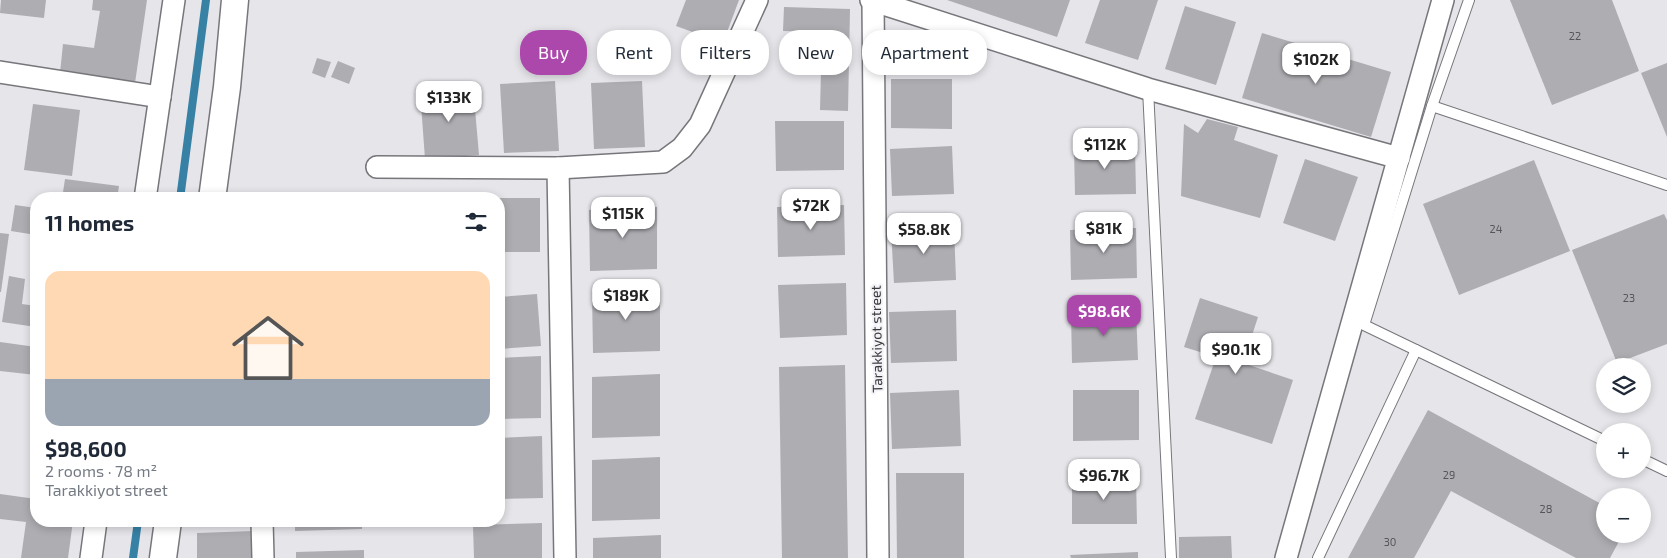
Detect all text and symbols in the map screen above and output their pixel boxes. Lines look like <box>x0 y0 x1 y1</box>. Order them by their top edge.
house number: 22 <box>1569 29 1581 42</box>
chip: Buy <box>520 30 587 75</box>
chip: Rent <box>597 30 671 75</box>
chip: Filters <box>681 30 769 75</box>
chip: New <box>779 30 852 75</box>
chip: Apartment <box>862 30 987 75</box>
pin: $102K <box>1281 42 1351 85</box>
text: $102K <box>1293 49 1339 68</box>
pin: $133K <box>414 80 484 123</box>
text: $133K <box>427 87 471 106</box>
pin: $112K <box>1070 128 1140 170</box>
text: $112K <box>1084 134 1126 153</box>
pin: $72K <box>781 188 841 231</box>
text: $72K <box>792 195 830 214</box>
pin: $115K <box>588 196 658 239</box>
text: $115K <box>602 203 644 222</box>
icon: filters <box>462 208 490 236</box>
text: 11 homes <box>45 210 134 235</box>
pin: $58.8K <box>883 212 965 255</box>
pin: $81K <box>1074 212 1134 254</box>
text: $81K <box>1086 218 1122 237</box>
text: $58.8K <box>898 219 950 238</box>
house number: 24 <box>1490 222 1503 235</box>
pin: $189K <box>591 278 661 321</box>
text: $189K <box>603 285 649 304</box>
street label: Tarakkiyot street <box>867 285 885 393</box>
house number: 23 <box>1623 291 1635 304</box>
pin: $98.6K <box>1063 294 1145 337</box>
text: $98.6K <box>1078 301 1130 320</box>
icon: home <box>223 303 313 393</box>
pin: $90.1K <box>1195 332 1277 375</box>
text: $90.1K <box>1211 339 1261 358</box>
map controls <box>1596 358 1651 543</box>
button: layers <box>1596 358 1651 413</box>
button: + <box>1596 423 1651 478</box>
text: $98,600 <box>45 436 127 461</box>
pin: $96.7K <box>1063 458 1145 501</box>
text: 2 rooms · 78 m² <box>45 461 157 480</box>
text: $96.7K <box>1079 465 1129 484</box>
house number: 29 <box>1443 468 1455 481</box>
text: Tarakkiyot street <box>45 480 168 499</box>
button: − <box>1596 488 1651 543</box>
house number: 28 <box>1540 502 1552 515</box>
house number: 30 <box>1384 535 1396 548</box>

